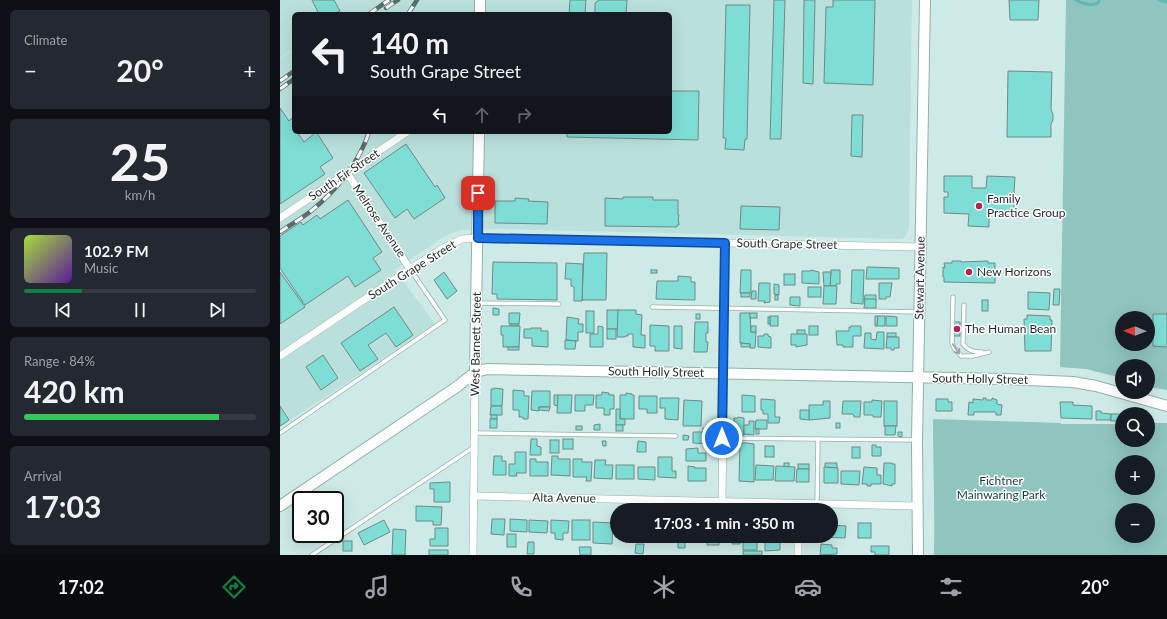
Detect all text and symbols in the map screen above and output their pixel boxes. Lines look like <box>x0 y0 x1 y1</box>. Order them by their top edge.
text: 140 m <box>370 26 449 60</box>
icon: left <box>304 28 356 80</box>
text: Climate <box>24 32 67 48</box>
text: 20° <box>116 52 164 88</box>
text: − <box>24 57 37 84</box>
text: + <box>243 57 256 84</box>
text: South Grape Street <box>370 60 521 82</box>
icon: left <box>429 104 451 126</box>
icon: ahead <box>471 104 493 126</box>
icon: right <box>513 104 535 126</box>
text: 25 <box>110 130 170 192</box>
street label: South Fir Street <box>305 145 383 204</box>
pin <box>461 176 495 210</box>
street label: Melrose Avenue <box>349 181 409 260</box>
icon: arrive <box>467 182 489 204</box>
text: km/h <box>125 187 155 203</box>
place label: Family Practice Group <box>987 191 1066 220</box>
marker: Family Practice Group <box>974 201 984 211</box>
street label: South Grape Street <box>737 235 838 252</box>
street label: South Grape Street <box>365 236 459 303</box>
street label: Stewart Avenue <box>911 236 928 320</box>
text: 102.9 FM <box>84 242 149 260</box>
text: Music <box>84 260 118 276</box>
place label: New Horizons <box>977 264 1052 279</box>
marker: New Horizons <box>964 267 974 277</box>
street label: West Barnett Street <box>467 291 484 396</box>
icon: previous <box>52 299 74 321</box>
icon: pause <box>129 299 151 321</box>
icon: next <box>206 299 228 321</box>
north arrow <box>1115 311 1155 351</box>
map controls <box>1115 311 1155 543</box>
place label: The Human Bean <box>965 321 1056 336</box>
marker: The Human Bean <box>952 324 962 334</box>
one-way arrow <box>952 343 960 354</box>
text: Range · 84% <box>24 353 95 369</box>
button: sound <box>1115 359 1155 399</box>
street label: South Holly Street <box>608 363 705 380</box>
street label: South Holly Street <box>932 370 1029 387</box>
text: 420 km <box>24 373 125 409</box>
button: search <box>1115 407 1155 447</box>
position arrow <box>701 417 743 459</box>
button: + <box>1115 455 1155 495</box>
text: Arrival <box>24 468 61 484</box>
park label: Fichtner Mainwaring Park <box>957 473 1046 502</box>
text: 17:03 <box>24 488 101 524</box>
street label: Alta Avenue <box>532 489 596 506</box>
speed limit sign: 30 <box>292 491 344 543</box>
button: − <box>1115 503 1155 543</box>
text: 17:03 · 1 min · 350 m <box>654 514 794 532</box>
icon: directions <box>220 573 248 601</box>
icon: music <box>363 573 391 601</box>
icon: phone <box>507 573 535 601</box>
icon: climate <box>650 573 678 601</box>
icon: car <box>794 573 822 601</box>
icon: filters <box>937 573 965 601</box>
text: 17:02 <box>58 576 104 598</box>
text: 20° <box>1081 576 1109 598</box>

